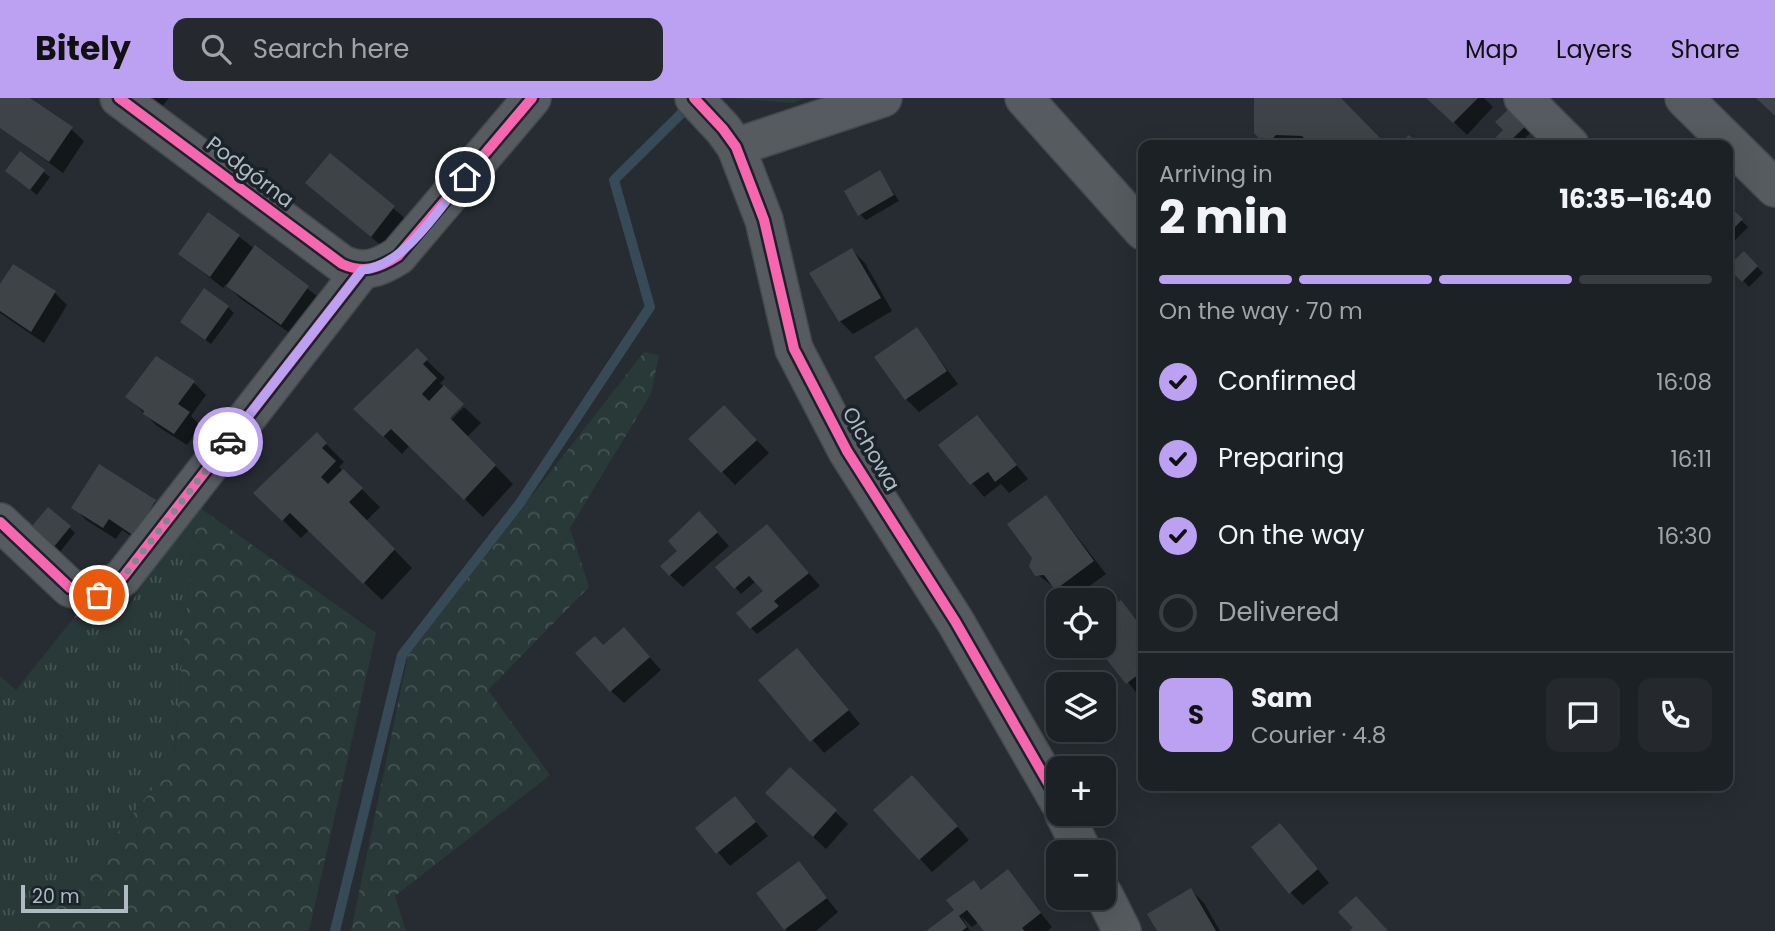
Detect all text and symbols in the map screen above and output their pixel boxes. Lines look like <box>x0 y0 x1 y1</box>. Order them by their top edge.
search box <box>173 18 663 81</box>
text: Bitely <box>35 25 131 72</box>
icon: search <box>197 30 235 68</box>
text: Search here <box>253 31 409 67</box>
text: Map <box>1465 33 1518 66</box>
text: Layers <box>1556 33 1632 66</box>
text: Share <box>1670 33 1740 66</box>
street label: Podgórna <box>200 129 300 214</box>
pin <box>435 147 495 207</box>
icon: home <box>446 158 484 196</box>
text: Arriving in <box>1159 158 1273 190</box>
text: 16:35–16:40 <box>1559 181 1712 217</box>
text: 2 min <box>1159 185 1288 249</box>
text: On the way · 70 m <box>1159 295 1363 327</box>
icon: check <box>1159 363 1197 401</box>
text: Confirmed <box>1218 363 1356 399</box>
text: 16:08 <box>1656 366 1712 398</box>
street label: Olchowa <box>836 401 907 496</box>
courier <box>193 407 263 477</box>
icon: car <box>209 423 247 461</box>
icon: check <box>1159 440 1197 478</box>
text: Preparing <box>1218 440 1344 476</box>
text: 16:11 <box>1670 443 1712 475</box>
icon: check <box>1159 517 1197 555</box>
text: On the way <box>1218 517 1365 553</box>
text: 16:30 <box>1657 520 1712 552</box>
pin <box>69 565 129 625</box>
icon: bag <box>80 576 118 614</box>
map controls <box>1046 588 1116 910</box>
button: locate <box>1046 588 1116 658</box>
text: Delivered <box>1218 594 1339 630</box>
button: layers <box>1046 672 1116 742</box>
button: chat <box>1546 678 1620 752</box>
button: phone <box>1638 678 1712 752</box>
text: Sam <box>1251 680 1312 716</box>
text: S <box>1188 697 1204 733</box>
text: Courier · 4.8 <box>1251 719 1386 751</box>
button: + <box>1046 756 1116 826</box>
button: − <box>1046 840 1116 910</box>
scale bar <box>21 882 128 914</box>
text: 20 m <box>32 883 80 910</box>

